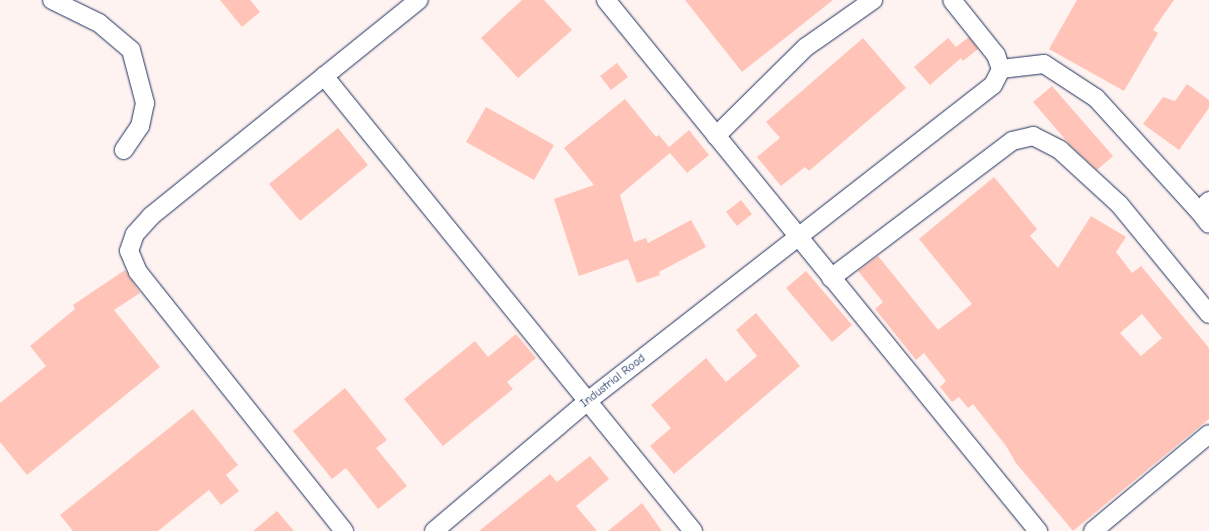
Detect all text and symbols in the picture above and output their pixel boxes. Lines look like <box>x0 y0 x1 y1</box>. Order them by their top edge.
street label: Industrial Road <box>578 351 648 411</box>

